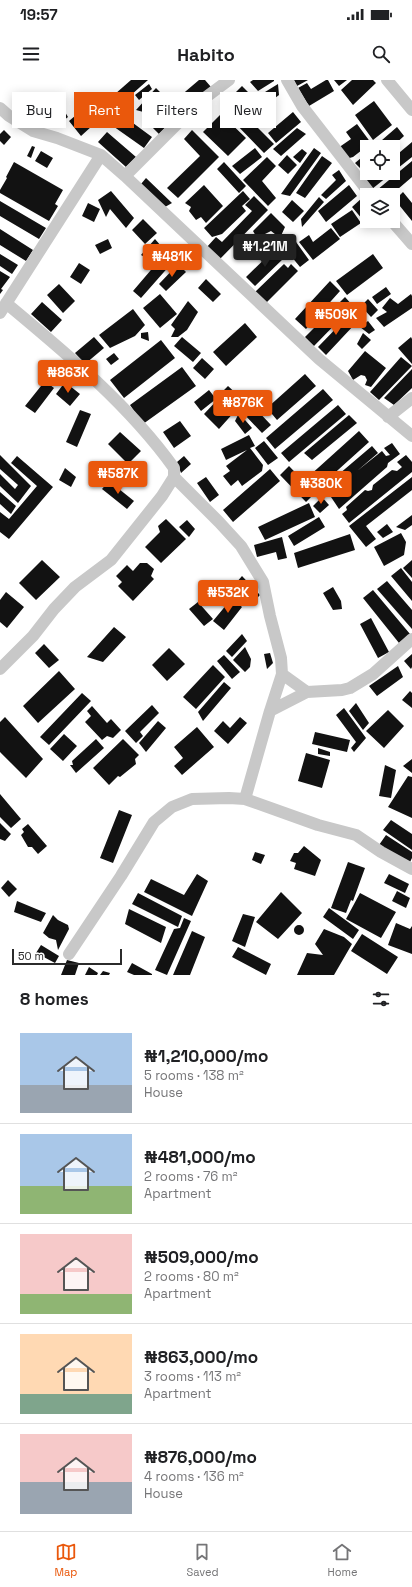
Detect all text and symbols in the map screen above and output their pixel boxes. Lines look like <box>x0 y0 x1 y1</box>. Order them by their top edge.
text: 19:57 <box>20 5 58 24</box>
icon: menu <box>20 43 42 65</box>
text: Habito <box>177 43 235 66</box>
icon: search <box>370 43 392 65</box>
chip: Buy <box>12 92 66 128</box>
chip: Rent <box>74 92 134 128</box>
chip: Filters <box>142 92 212 128</box>
chip: New <box>220 92 276 128</box>
map controls <box>360 140 400 228</box>
button: locate <box>360 140 400 180</box>
button: layers <box>360 188 400 228</box>
pin: ₦1.21M <box>232 234 298 268</box>
text: ₦1.21M <box>242 238 288 255</box>
pin: ₦481K <box>144 244 200 278</box>
text: ₦481K <box>152 248 192 265</box>
pin: ₦509K <box>308 302 364 336</box>
text: ₦509K <box>315 306 357 323</box>
pin: ₦863K <box>40 360 96 394</box>
text: ₦863K <box>47 364 89 381</box>
pin: ₦876K <box>215 390 271 424</box>
text: ₦876K <box>222 394 264 411</box>
pin: ₦587K <box>90 461 146 495</box>
text: ₦587K <box>97 465 139 482</box>
pin: ₦380K <box>293 471 349 505</box>
text: ₦380K <box>300 475 342 492</box>
pin: ₦532K <box>200 580 256 614</box>
text: ₦532K <box>207 584 249 601</box>
scale bar <box>12 947 122 966</box>
text: 50 m <box>18 949 44 963</box>
text: 8 homes <box>20 988 89 1010</box>
icon: filters <box>370 988 392 1010</box>
text: ₦1,210,000/mo <box>144 1045 268 1067</box>
icon: home <box>52 1049 100 1097</box>
text: 5 rooms · 138 m² <box>144 1067 244 1084</box>
text: House <box>144 1084 183 1101</box>
text: ₦481,000/mo <box>144 1146 256 1168</box>
icon: home <box>52 1150 100 1198</box>
text: 2 rooms · 76 m² <box>144 1168 238 1185</box>
text: Apartment <box>144 1185 212 1202</box>
text: ₦509,000/mo <box>144 1246 259 1268</box>
icon: home <box>52 1250 100 1298</box>
text: 2 rooms · 80 m² <box>144 1268 239 1285</box>
text: Apartment <box>144 1285 212 1302</box>
text: ₦863,000/mo <box>144 1346 258 1368</box>
icon: home <box>52 1350 100 1398</box>
text: 3 rooms · 113 m² <box>144 1368 241 1385</box>
text: Apartment <box>144 1385 212 1402</box>
text: ₦876,000/mo <box>144 1446 257 1468</box>
icon: home <box>52 1450 100 1498</box>
text: 4 rooms · 136 m² <box>144 1468 244 1485</box>
text: House <box>144 1485 183 1502</box>
tab: Map <box>54 1541 77 1579</box>
tab: Saved <box>186 1541 218 1579</box>
tab: Home <box>327 1541 357 1579</box>

